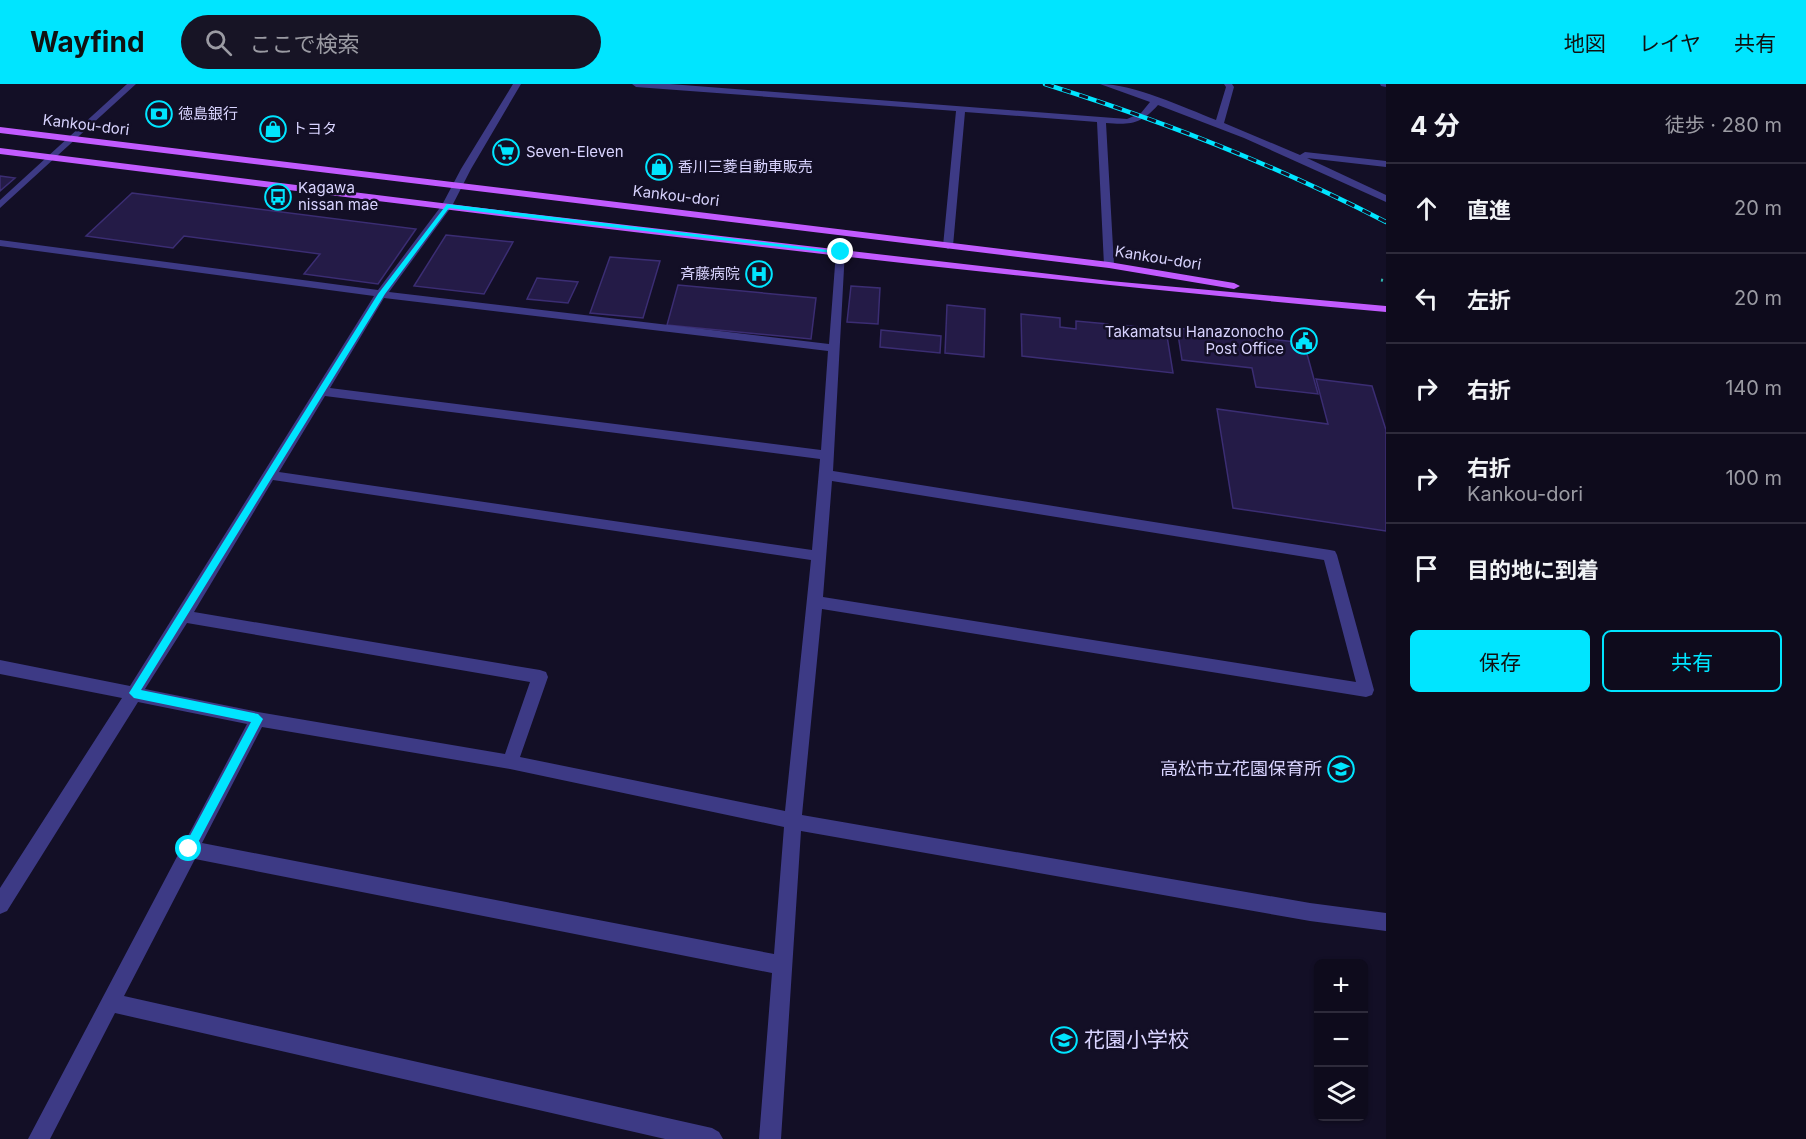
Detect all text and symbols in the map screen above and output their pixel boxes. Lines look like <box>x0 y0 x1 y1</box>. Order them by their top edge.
search box <box>181 15 601 69</box>
text: Wayfind <box>30 25 145 59</box>
icon: search <box>202 26 235 59</box>
text: ここで検索 <box>250 31 360 57</box>
text: 地図 <box>1564 31 1606 56</box>
text: レイヤ <box>1639 31 1701 56</box>
text: 共有 <box>1734 31 1776 56</box>
bank icon: 徳島銀行 <box>144 99 174 129</box>
place label: 徳島銀行 <box>178 104 238 123</box>
street label: Kankou-dori <box>42 110 130 139</box>
text: 4 分 <box>1410 110 1460 141</box>
text: 徒歩 · 280 m <box>1665 113 1782 137</box>
shop icon: トヨタ <box>258 114 288 144</box>
place label: トヨタ <box>292 119 337 138</box>
supermarket icon: Seven-Eleven <box>491 137 521 167</box>
place label: Seven-Eleven <box>526 142 624 161</box>
shop icon: 香川三菱自動車販売 <box>644 152 674 182</box>
place label: 香川三菱自動車販売 <box>678 157 813 176</box>
place label: Kagawa nissan mae <box>298 178 378 214</box>
street label: Kankou-dori <box>632 181 720 210</box>
bus stop icon: Kagawa nissan mae <box>263 182 293 212</box>
icon: ahead <box>1410 192 1443 225</box>
text: 20 m <box>1734 196 1782 220</box>
text: 直進 <box>1467 197 1511 223</box>
route end <box>827 238 853 264</box>
street label: Kankou-dori <box>1114 241 1203 274</box>
hospital icon: 斉藤病院 <box>744 259 774 289</box>
place label: 斉藤病院 <box>680 264 740 283</box>
icon: left <box>1410 282 1443 315</box>
text: 20 m <box>1734 286 1782 310</box>
text: 左折 <box>1467 287 1511 313</box>
place label: Takamatsu Hanazonocho Post Office <box>1105 322 1284 358</box>
public building icon: Takamatsu Hanazonocho Post Office <box>1289 326 1319 356</box>
icon: right <box>1410 372 1443 405</box>
text: 140 m <box>1725 376 1782 400</box>
text: 右折 <box>1467 377 1511 403</box>
text: 右折 <box>1467 455 1511 481</box>
icon: right <box>1410 462 1443 495</box>
text: 100 m <box>1725 466 1782 490</box>
text: Kankou-dori <box>1467 482 1583 506</box>
icon: arrive <box>1410 552 1443 585</box>
text: 目的地に到着 <box>1467 557 1599 583</box>
button: 保存 <box>1410 630 1590 692</box>
button: 共有 <box>1602 630 1782 692</box>
school or university icon: 高松市立花園保育所 <box>1326 754 1356 784</box>
place label: 高松市立花園保育所 <box>1160 758 1322 779</box>
route start <box>175 835 201 861</box>
map controls <box>1314 959 1368 1121</box>
button: + <box>1314 959 1368 1013</box>
button: − <box>1314 1013 1368 1067</box>
school or university icon: 花園小学校 <box>1049 1025 1079 1055</box>
place label: 花園小学校 <box>1084 1027 1189 1052</box>
button: layers <box>1314 1067 1368 1121</box>

